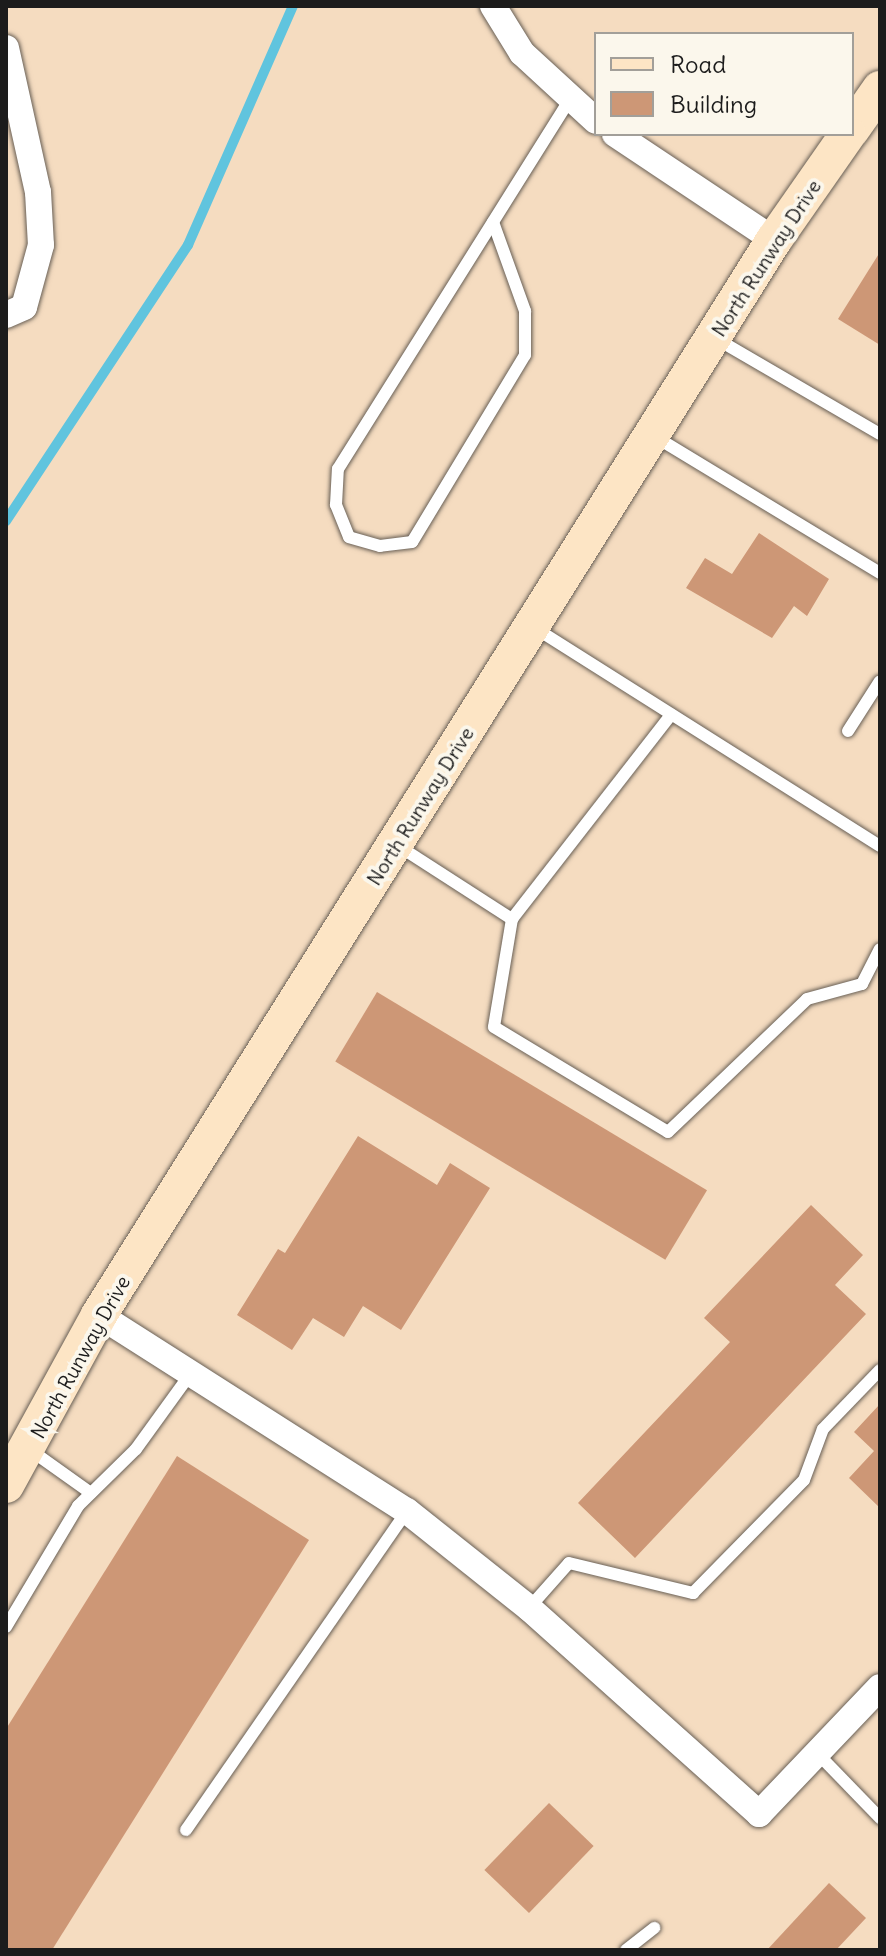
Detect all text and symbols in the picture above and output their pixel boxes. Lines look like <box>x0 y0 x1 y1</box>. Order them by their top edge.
legend <box>594 32 854 136</box>
text: Road <box>670 49 726 79</box>
text: Building <box>670 89 757 119</box>
street label: North Runway Drive <box>706 175 826 341</box>
street label: North Runway Drive <box>362 722 478 890</box>
street label: North Runway Drive <box>25 1271 135 1443</box>

